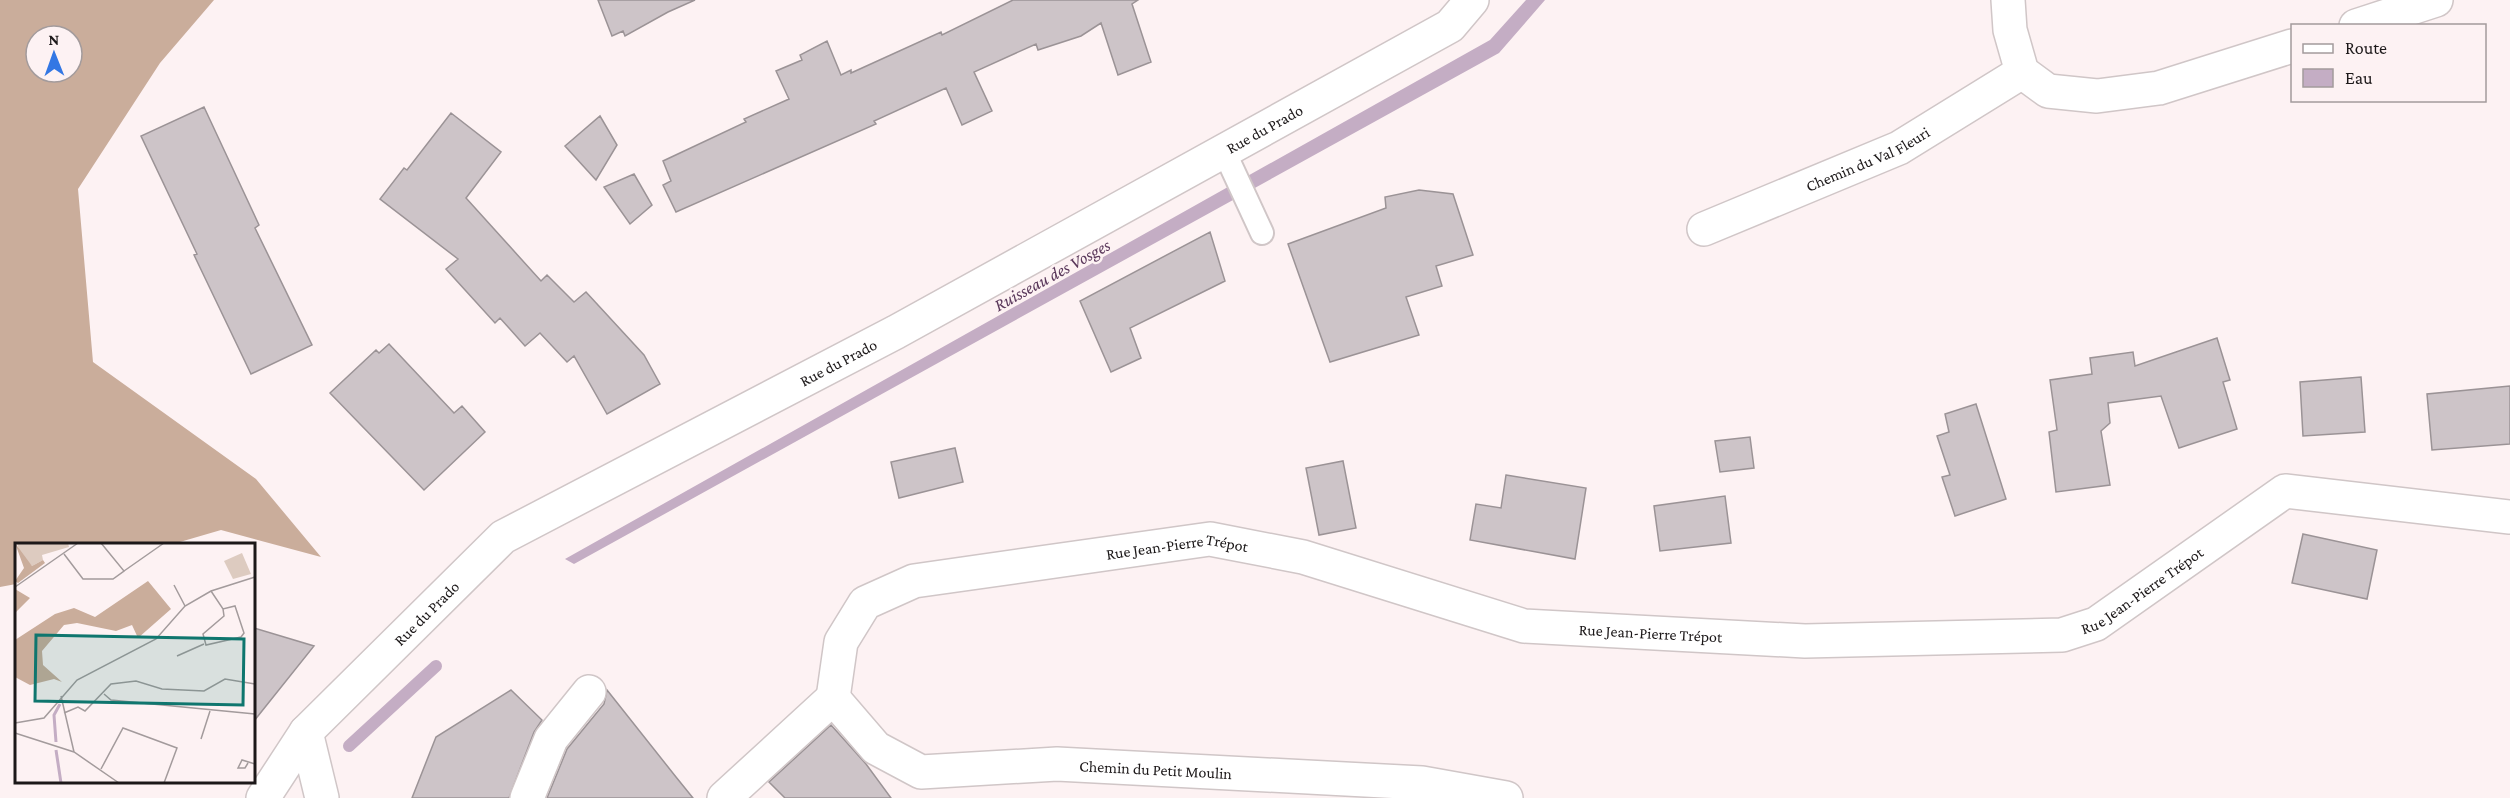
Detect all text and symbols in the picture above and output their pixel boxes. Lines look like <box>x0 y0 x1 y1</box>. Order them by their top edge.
north arrow <box>24 24 84 84</box>
legend <box>2291 24 2486 102</box>
text: N <box>48 31 59 48</box>
text: Route <box>2345 38 2387 58</box>
text: Eau <box>2345 68 2373 88</box>
street label: Rue du Prado <box>1223 101 1305 156</box>
street label: Chemin du Val Fleuri <box>1803 123 1932 194</box>
water label: Ruisseau des Vosges <box>990 235 1114 315</box>
street label: Rue du Prado <box>797 335 880 389</box>
street label: Rue Jean-Pierre Trépot <box>1105 530 1250 562</box>
inset map <box>15 543 255 783</box>
street label: Rue Jean-Pierre Trépot <box>2079 543 2206 637</box>
street label: Rue du Prado <box>390 577 462 649</box>
street label: Rue Jean-Pierre Trépot <box>1578 620 1723 645</box>
street label: Chemin du Petit Moulin <box>1079 757 1233 782</box>

